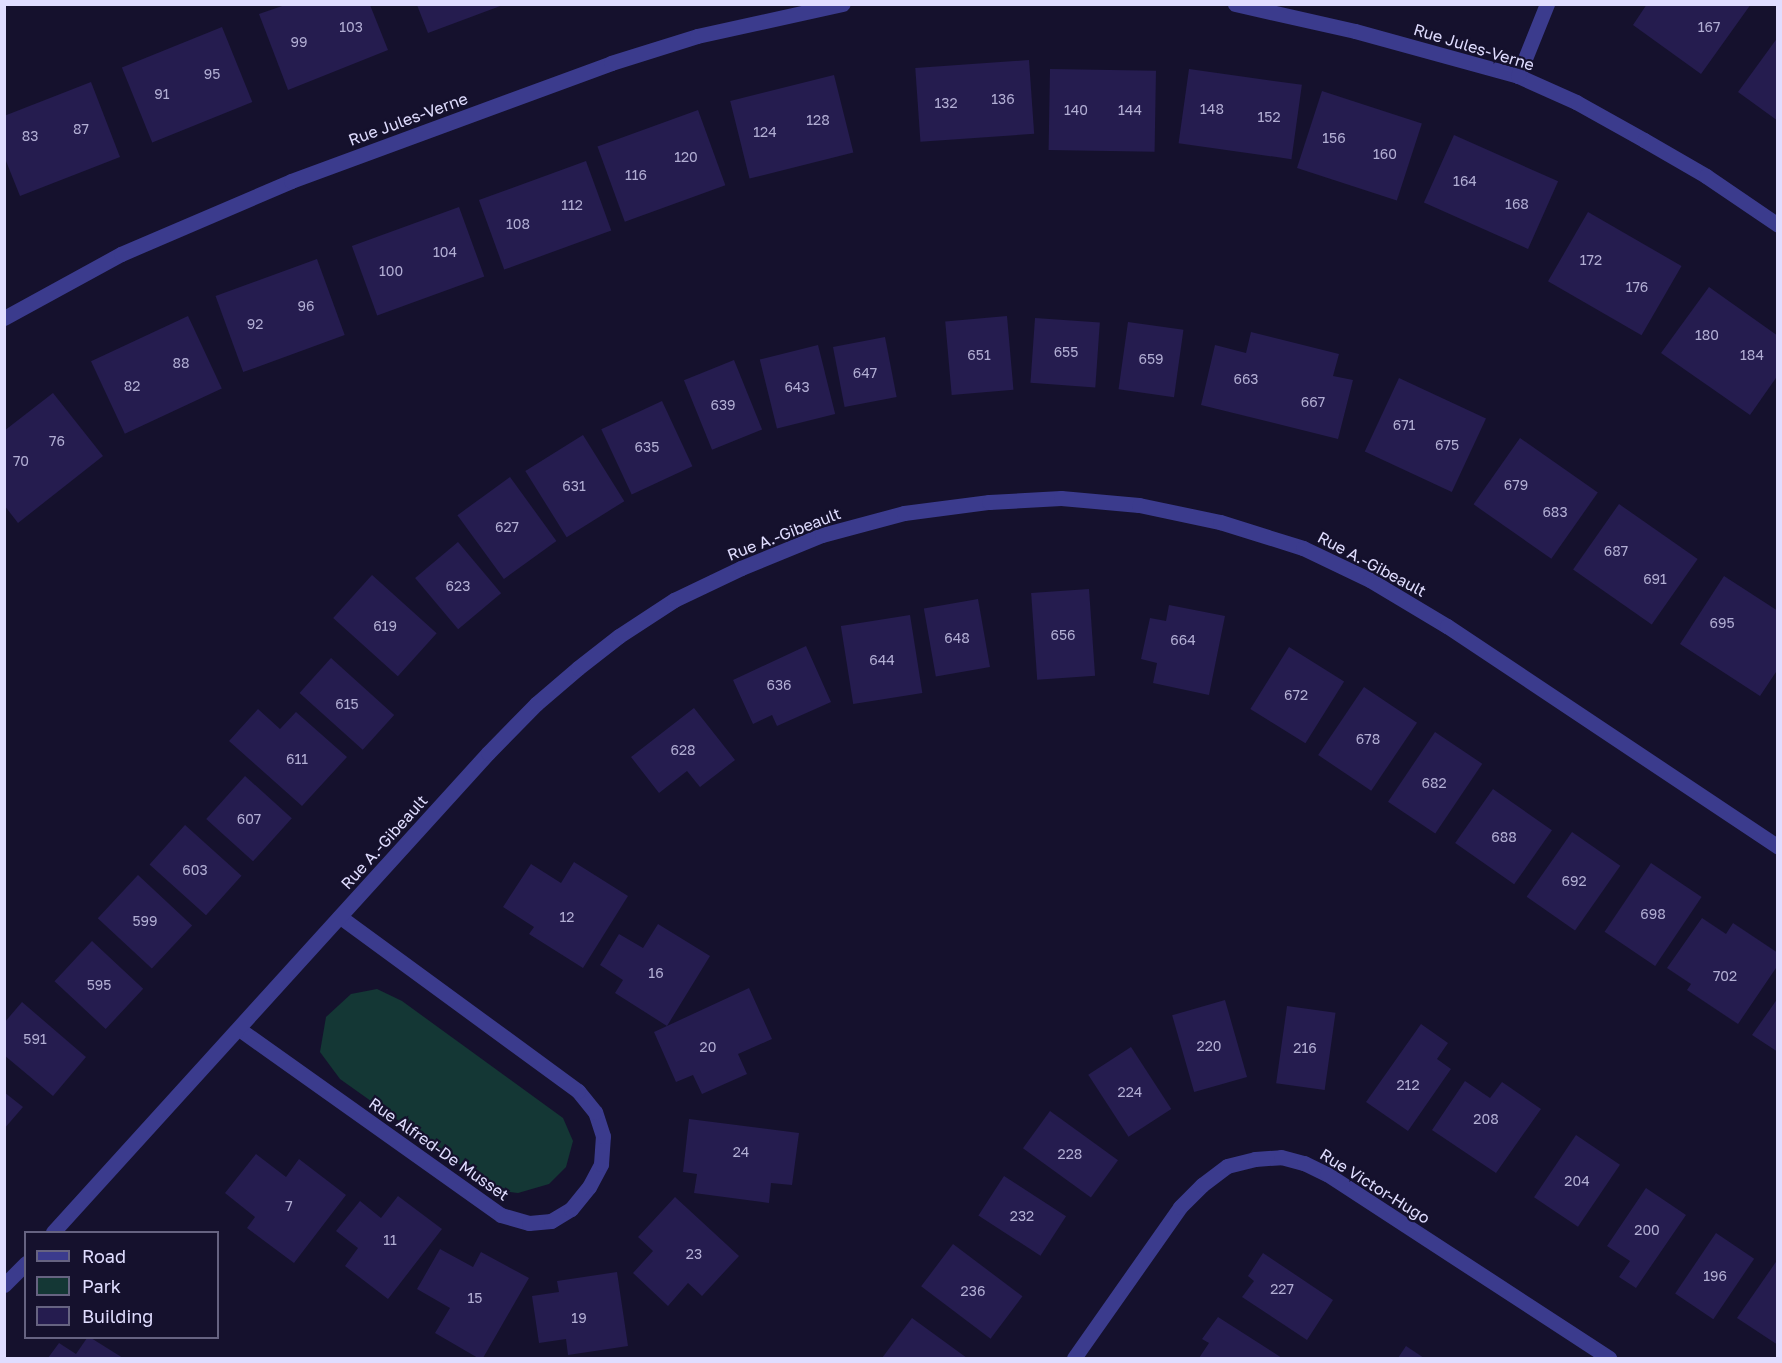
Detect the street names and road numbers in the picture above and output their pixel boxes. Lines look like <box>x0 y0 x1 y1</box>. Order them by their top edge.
street label: Rue Jules-Verne <box>1411 20 1537 74</box>
street label: Rue Jules-Verne <box>346 89 470 149</box>
street label: Rue A.-Gibeault <box>725 504 843 564</box>
street label: Rue A.-Gibeault <box>1315 527 1429 601</box>
street label: Rue A.-Gibeault <box>337 791 431 893</box>
street label: Rue Alfred-De Musset <box>365 1093 513 1205</box>
street label: Rue Victor-Hugo <box>1317 1145 1433 1227</box>

